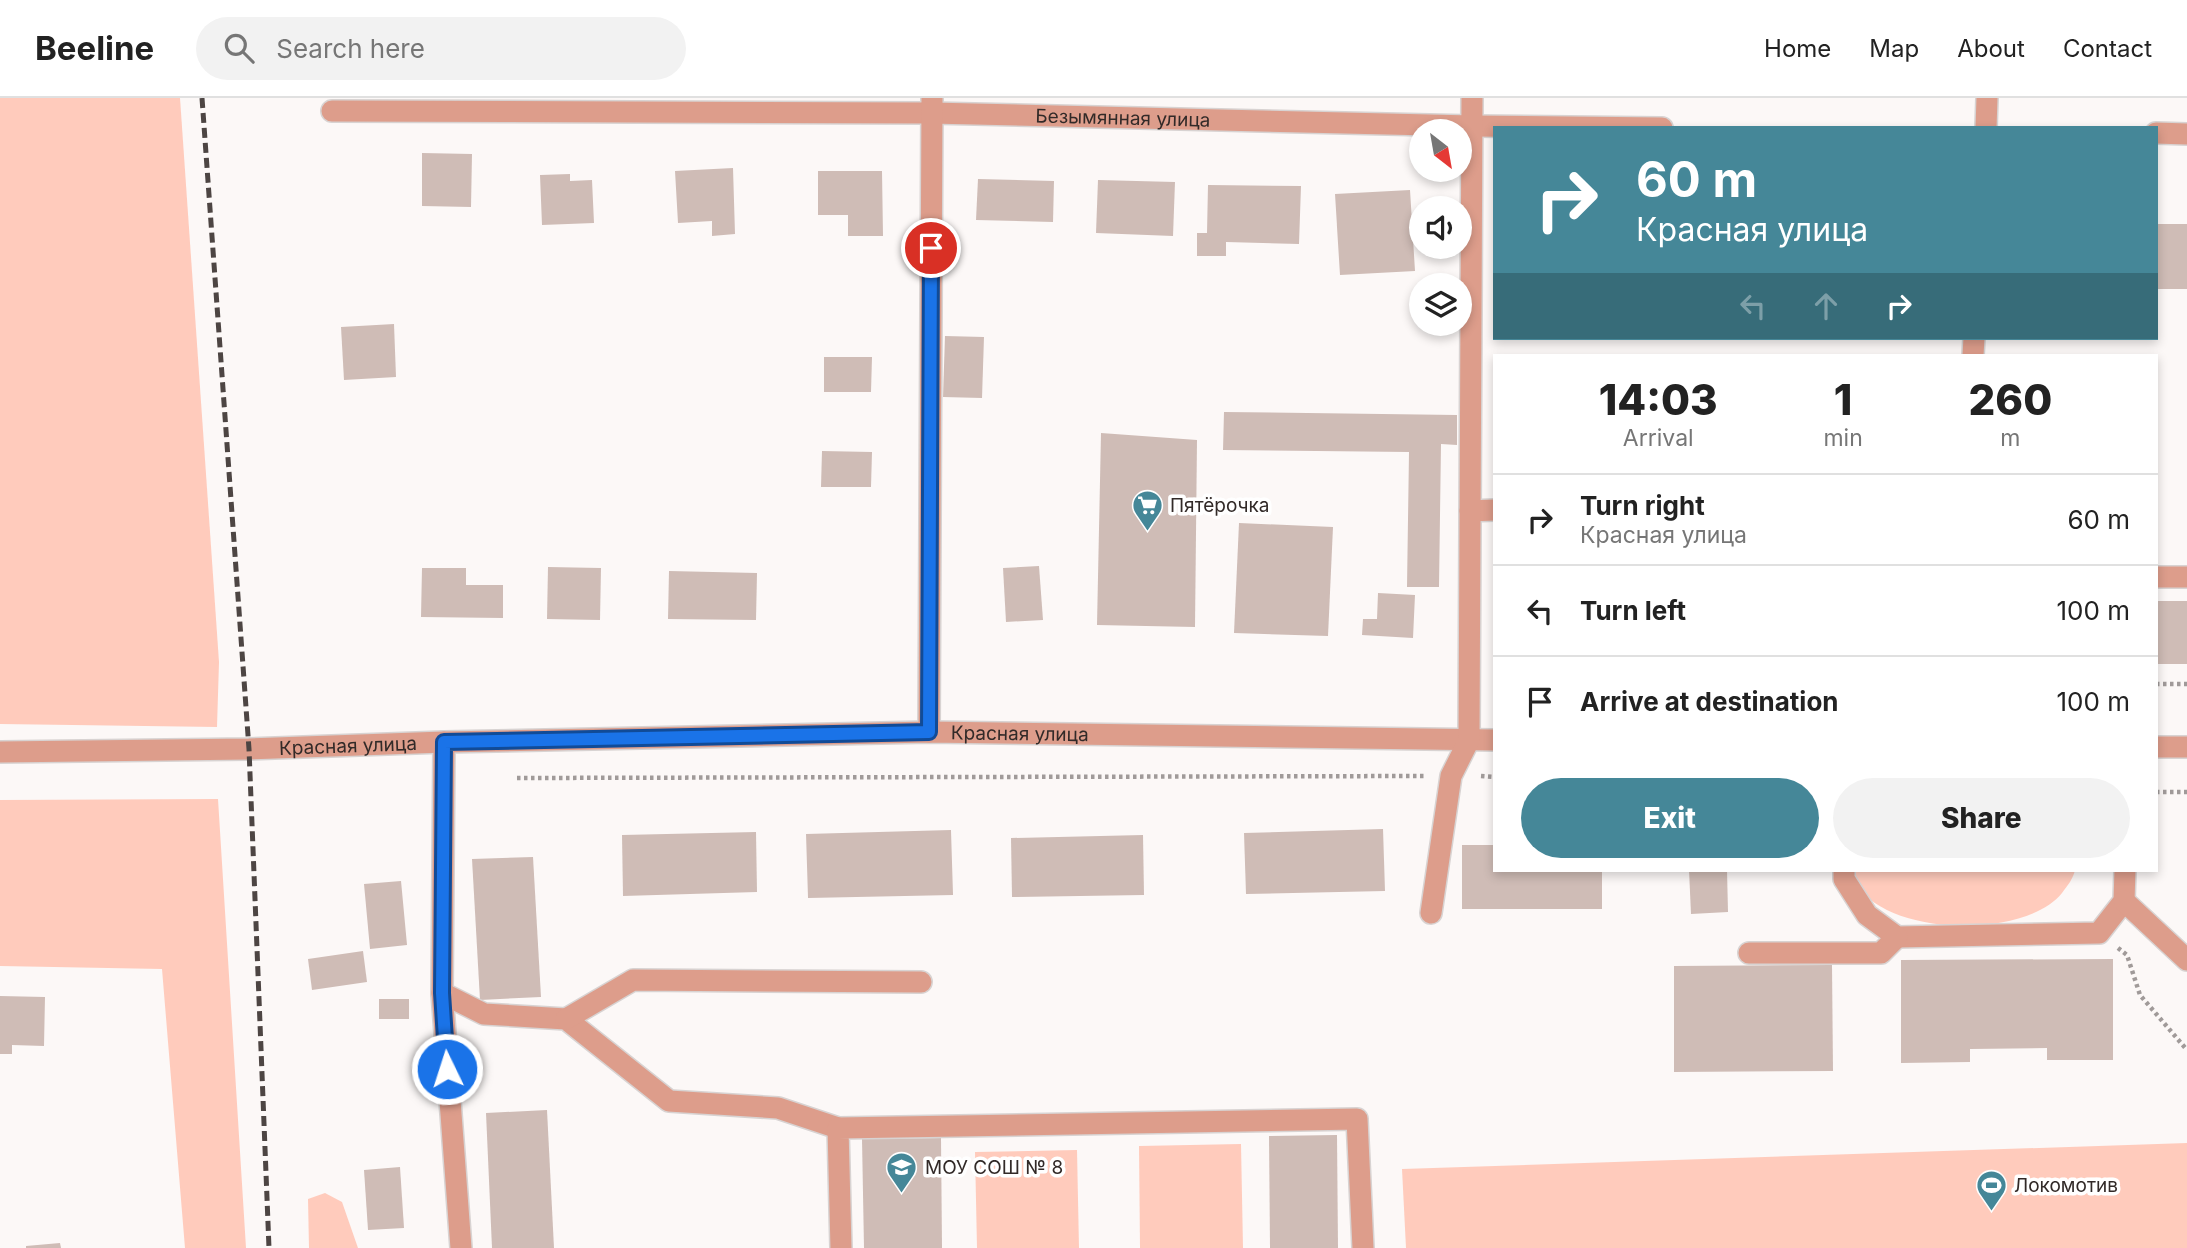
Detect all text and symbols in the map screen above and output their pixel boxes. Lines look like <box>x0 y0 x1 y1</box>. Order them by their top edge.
search box <box>196 17 686 80</box>
text: Beeline <box>35 28 154 68</box>
icon: search <box>220 29 258 67</box>
text: Search here <box>276 33 425 64</box>
text: Home <box>1764 34 1831 63</box>
text: Map <box>1869 34 1919 63</box>
text: About <box>1957 34 2025 63</box>
text: Contact <box>2063 34 2152 63</box>
street label: Безымянная улица <box>1035 105 1211 132</box>
north arrow <box>1409 119 1472 182</box>
map controls <box>1409 119 1472 336</box>
text: 60 m <box>1636 150 1757 209</box>
icon: right <box>1521 154 1612 245</box>
button: sound <box>1409 196 1472 259</box>
text: Красная улица <box>1636 210 1868 249</box>
pin <box>901 218 961 278</box>
icon: arrive <box>912 229 950 267</box>
button: layers <box>1409 273 1472 336</box>
icon: left <box>1734 287 1772 325</box>
icon: ahead <box>1807 287 1845 325</box>
icon: right <box>1880 287 1918 325</box>
text: 14:03 <box>1599 374 1718 425</box>
text: 1 <box>1834 374 1852 425</box>
text: 260 <box>1969 374 2052 425</box>
text: Arrival <box>1623 424 1694 452</box>
text: min <box>1823 424 1863 452</box>
text: m <box>2000 424 2020 452</box>
supermarket icon: Пятёрочка <box>1130 488 1164 532</box>
text: Turn right <box>1580 490 1705 521</box>
place label: Пятёрочка <box>1170 494 1269 517</box>
icon: right <box>1521 501 1559 539</box>
text: 60 m <box>2067 504 2130 535</box>
text: Красная улица <box>1580 521 1747 549</box>
icon: left <box>1521 592 1559 630</box>
text: Turn left <box>1580 595 1686 626</box>
text: 100 m <box>2057 595 2130 626</box>
icon: arrive <box>1521 683 1559 721</box>
text: Arrive at destination <box>1580 686 1839 717</box>
text: 100 m <box>2057 686 2130 717</box>
street label: Красная улица <box>951 721 1089 746</box>
street label: Красная улица <box>279 732 417 760</box>
button: Exit <box>1521 778 1819 858</box>
button: Share <box>1833 778 2130 858</box>
position arrow <box>410 1032 484 1106</box>
school or university icon: МОУ СОШ № 8 <box>885 1150 919 1194</box>
place label: МОУ СОШ № 8 <box>925 1156 1063 1179</box>
sports icon: Локомотив <box>1974 1168 2008 1212</box>
place label: Локомотив <box>2014 1174 2118 1197</box>

